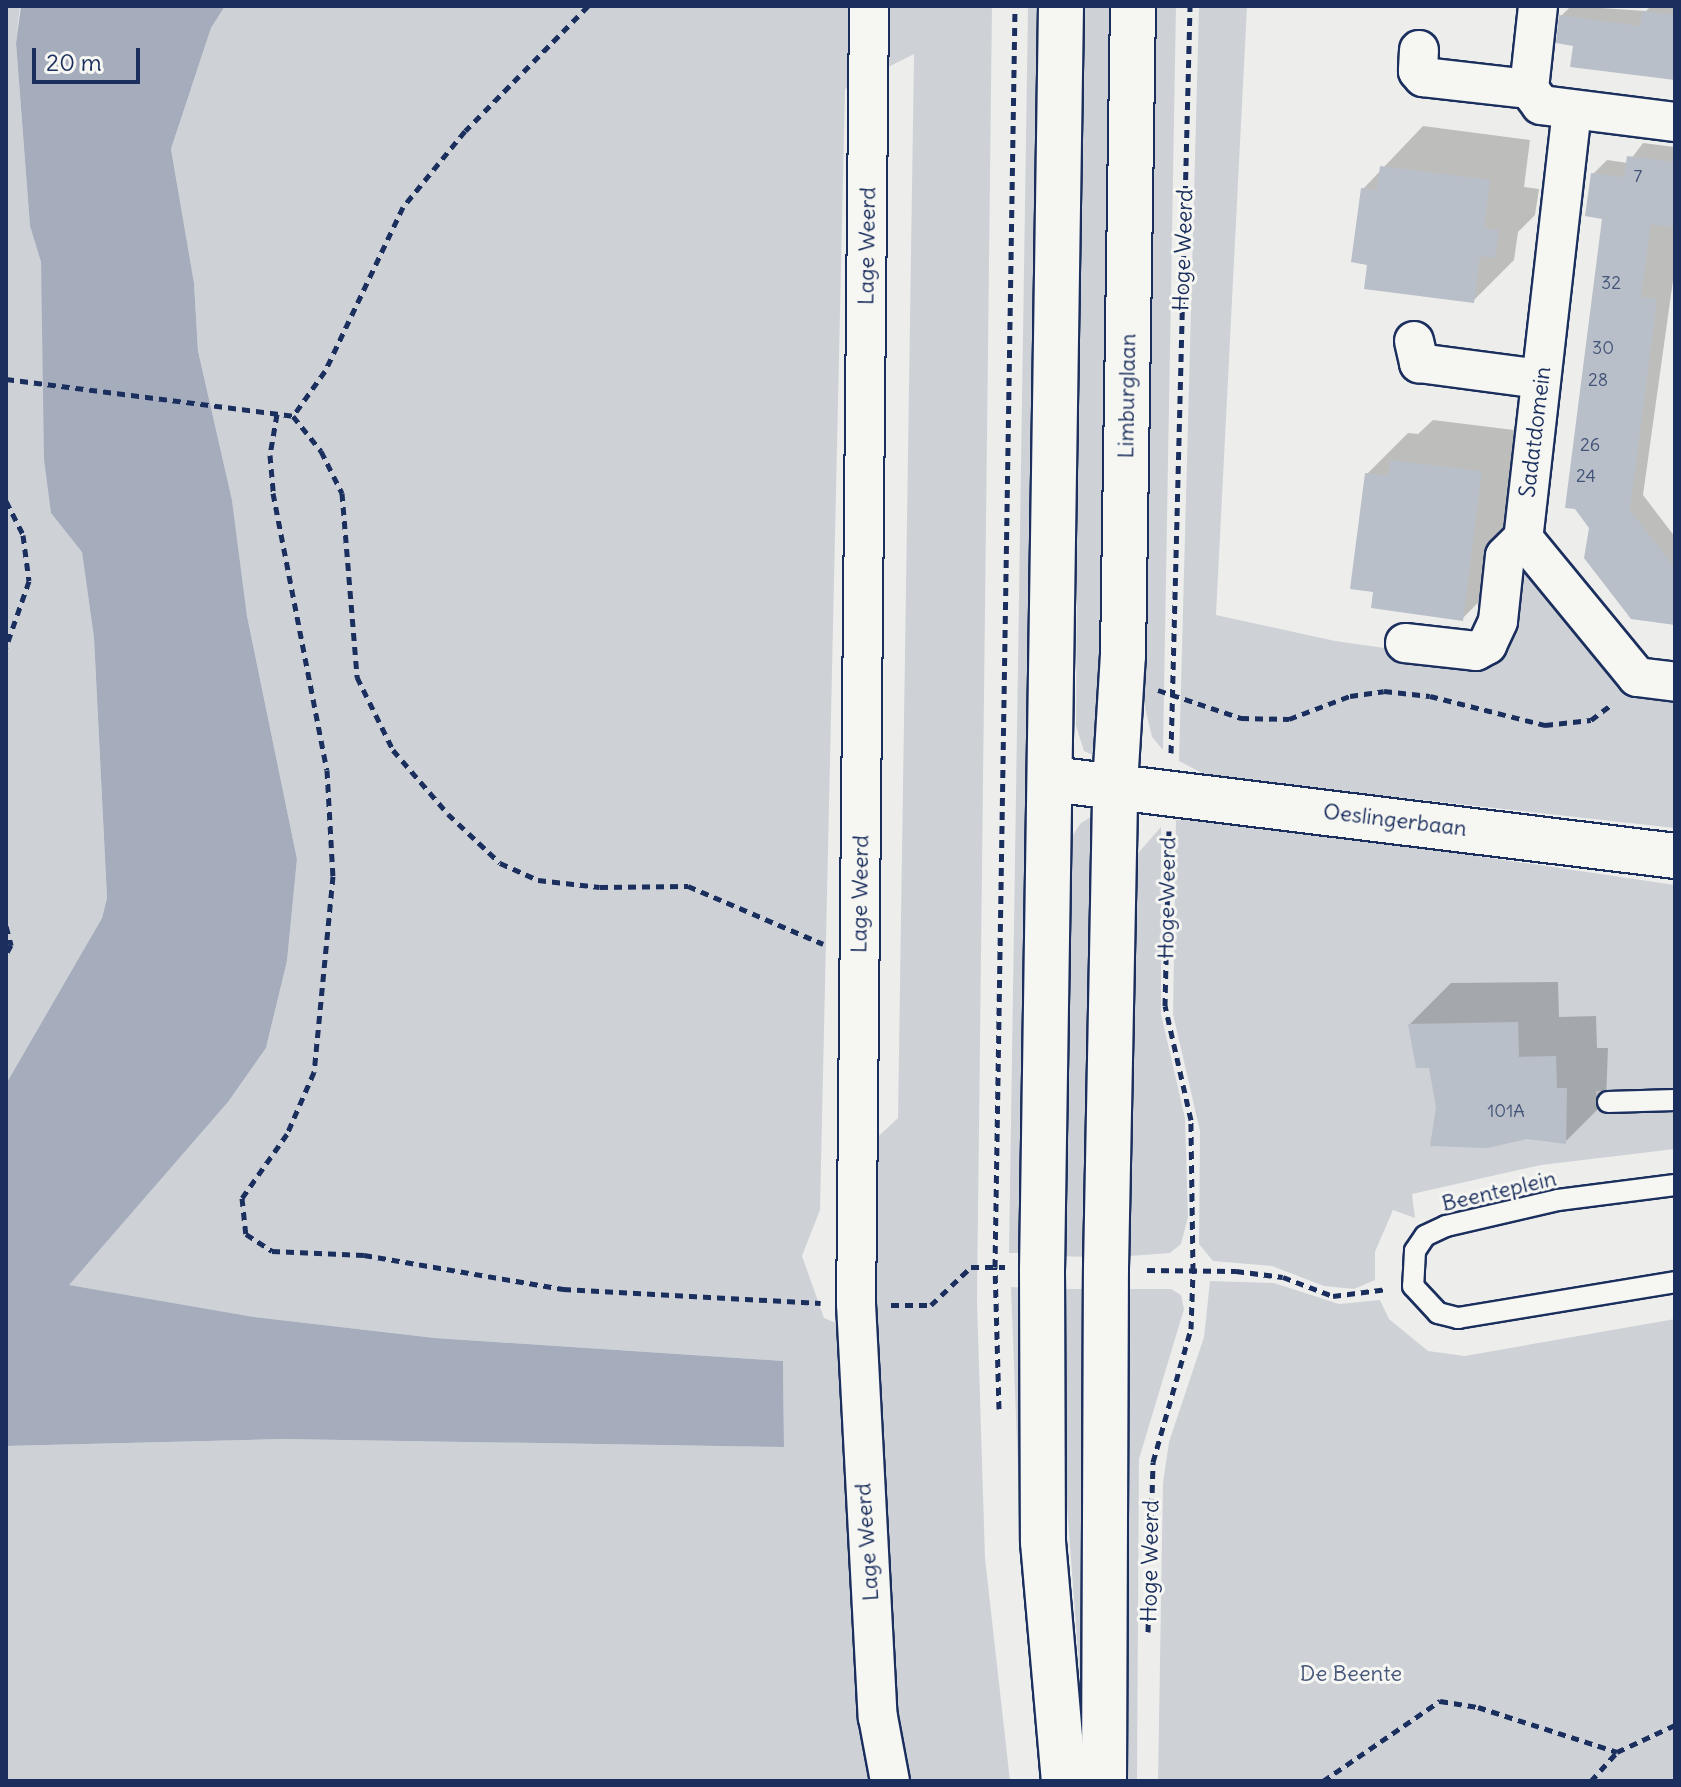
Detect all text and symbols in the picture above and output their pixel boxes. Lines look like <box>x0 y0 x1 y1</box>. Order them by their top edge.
scale bar <box>36 32 144 82</box>
text: 20 m <box>46 47 102 77</box>
house number: 7 <box>1634 165 1642 187</box>
street label: Lage Weerd <box>853 187 881 305</box>
street label: Hoge Weerd <box>1168 189 1198 311</box>
house number: 32 <box>1601 272 1621 294</box>
street label: Limburglaan <box>1113 333 1141 459</box>
house number: 30 <box>1592 337 1614 359</box>
street label: Sadatdomein <box>1514 365 1556 499</box>
house number: 28 <box>1588 369 1608 391</box>
house number: 26 <box>1580 434 1600 456</box>
house number: 24 <box>1576 465 1596 487</box>
street label: Oeslingerbaan <box>1322 798 1468 842</box>
street label: Lage Weerd <box>846 835 874 953</box>
street label: Hoge Weerd <box>1153 837 1181 959</box>
house number: 101A <box>1487 1100 1525 1122</box>
street label: Beenteplein <box>1439 1165 1559 1217</box>
street label: Lage Weerd <box>850 1482 884 1602</box>
street label: Hoge Weerd <box>1136 1500 1164 1622</box>
park label: De Beente <box>1300 1661 1402 1687</box>

